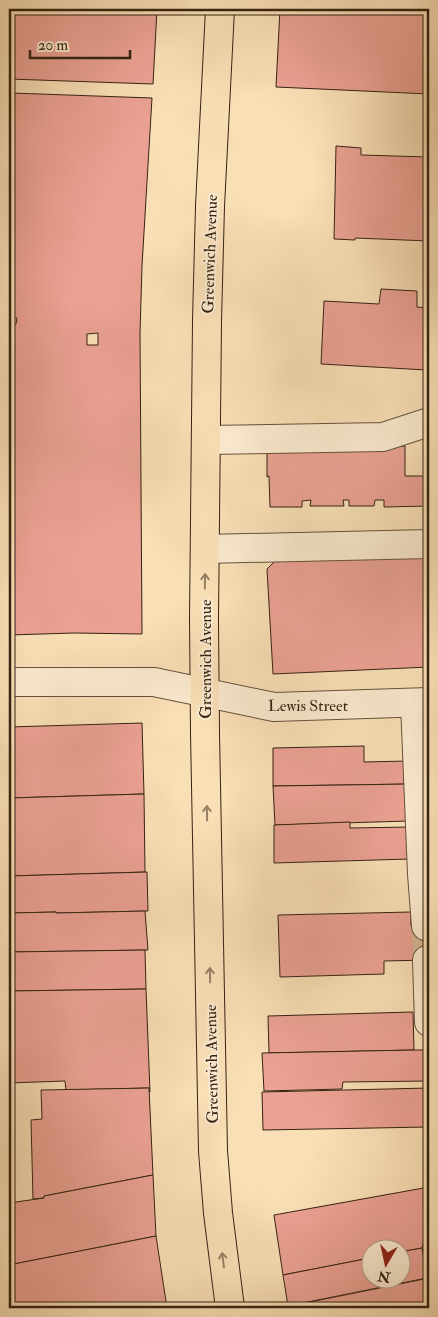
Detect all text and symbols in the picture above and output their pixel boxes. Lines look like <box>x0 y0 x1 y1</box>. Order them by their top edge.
scale bar <box>30 28 130 60</box>
text: 20 m <box>38 36 68 55</box>
street label: Greenwich Avenue <box>198 194 222 314</box>
one-way arrow <box>200 573 210 589</box>
street label: Greenwich Avenue <box>196 599 216 719</box>
street label: Lewis Street <box>268 696 348 716</box>
one-way arrow <box>202 805 212 822</box>
one-way arrow <box>205 968 214 984</box>
street label: Greenwich Avenue <box>201 1004 223 1124</box>
north arrow <box>360 1240 410 1290</box>
one-way arrow <box>218 1252 228 1268</box>
text: N <box>376 1267 393 1286</box>

